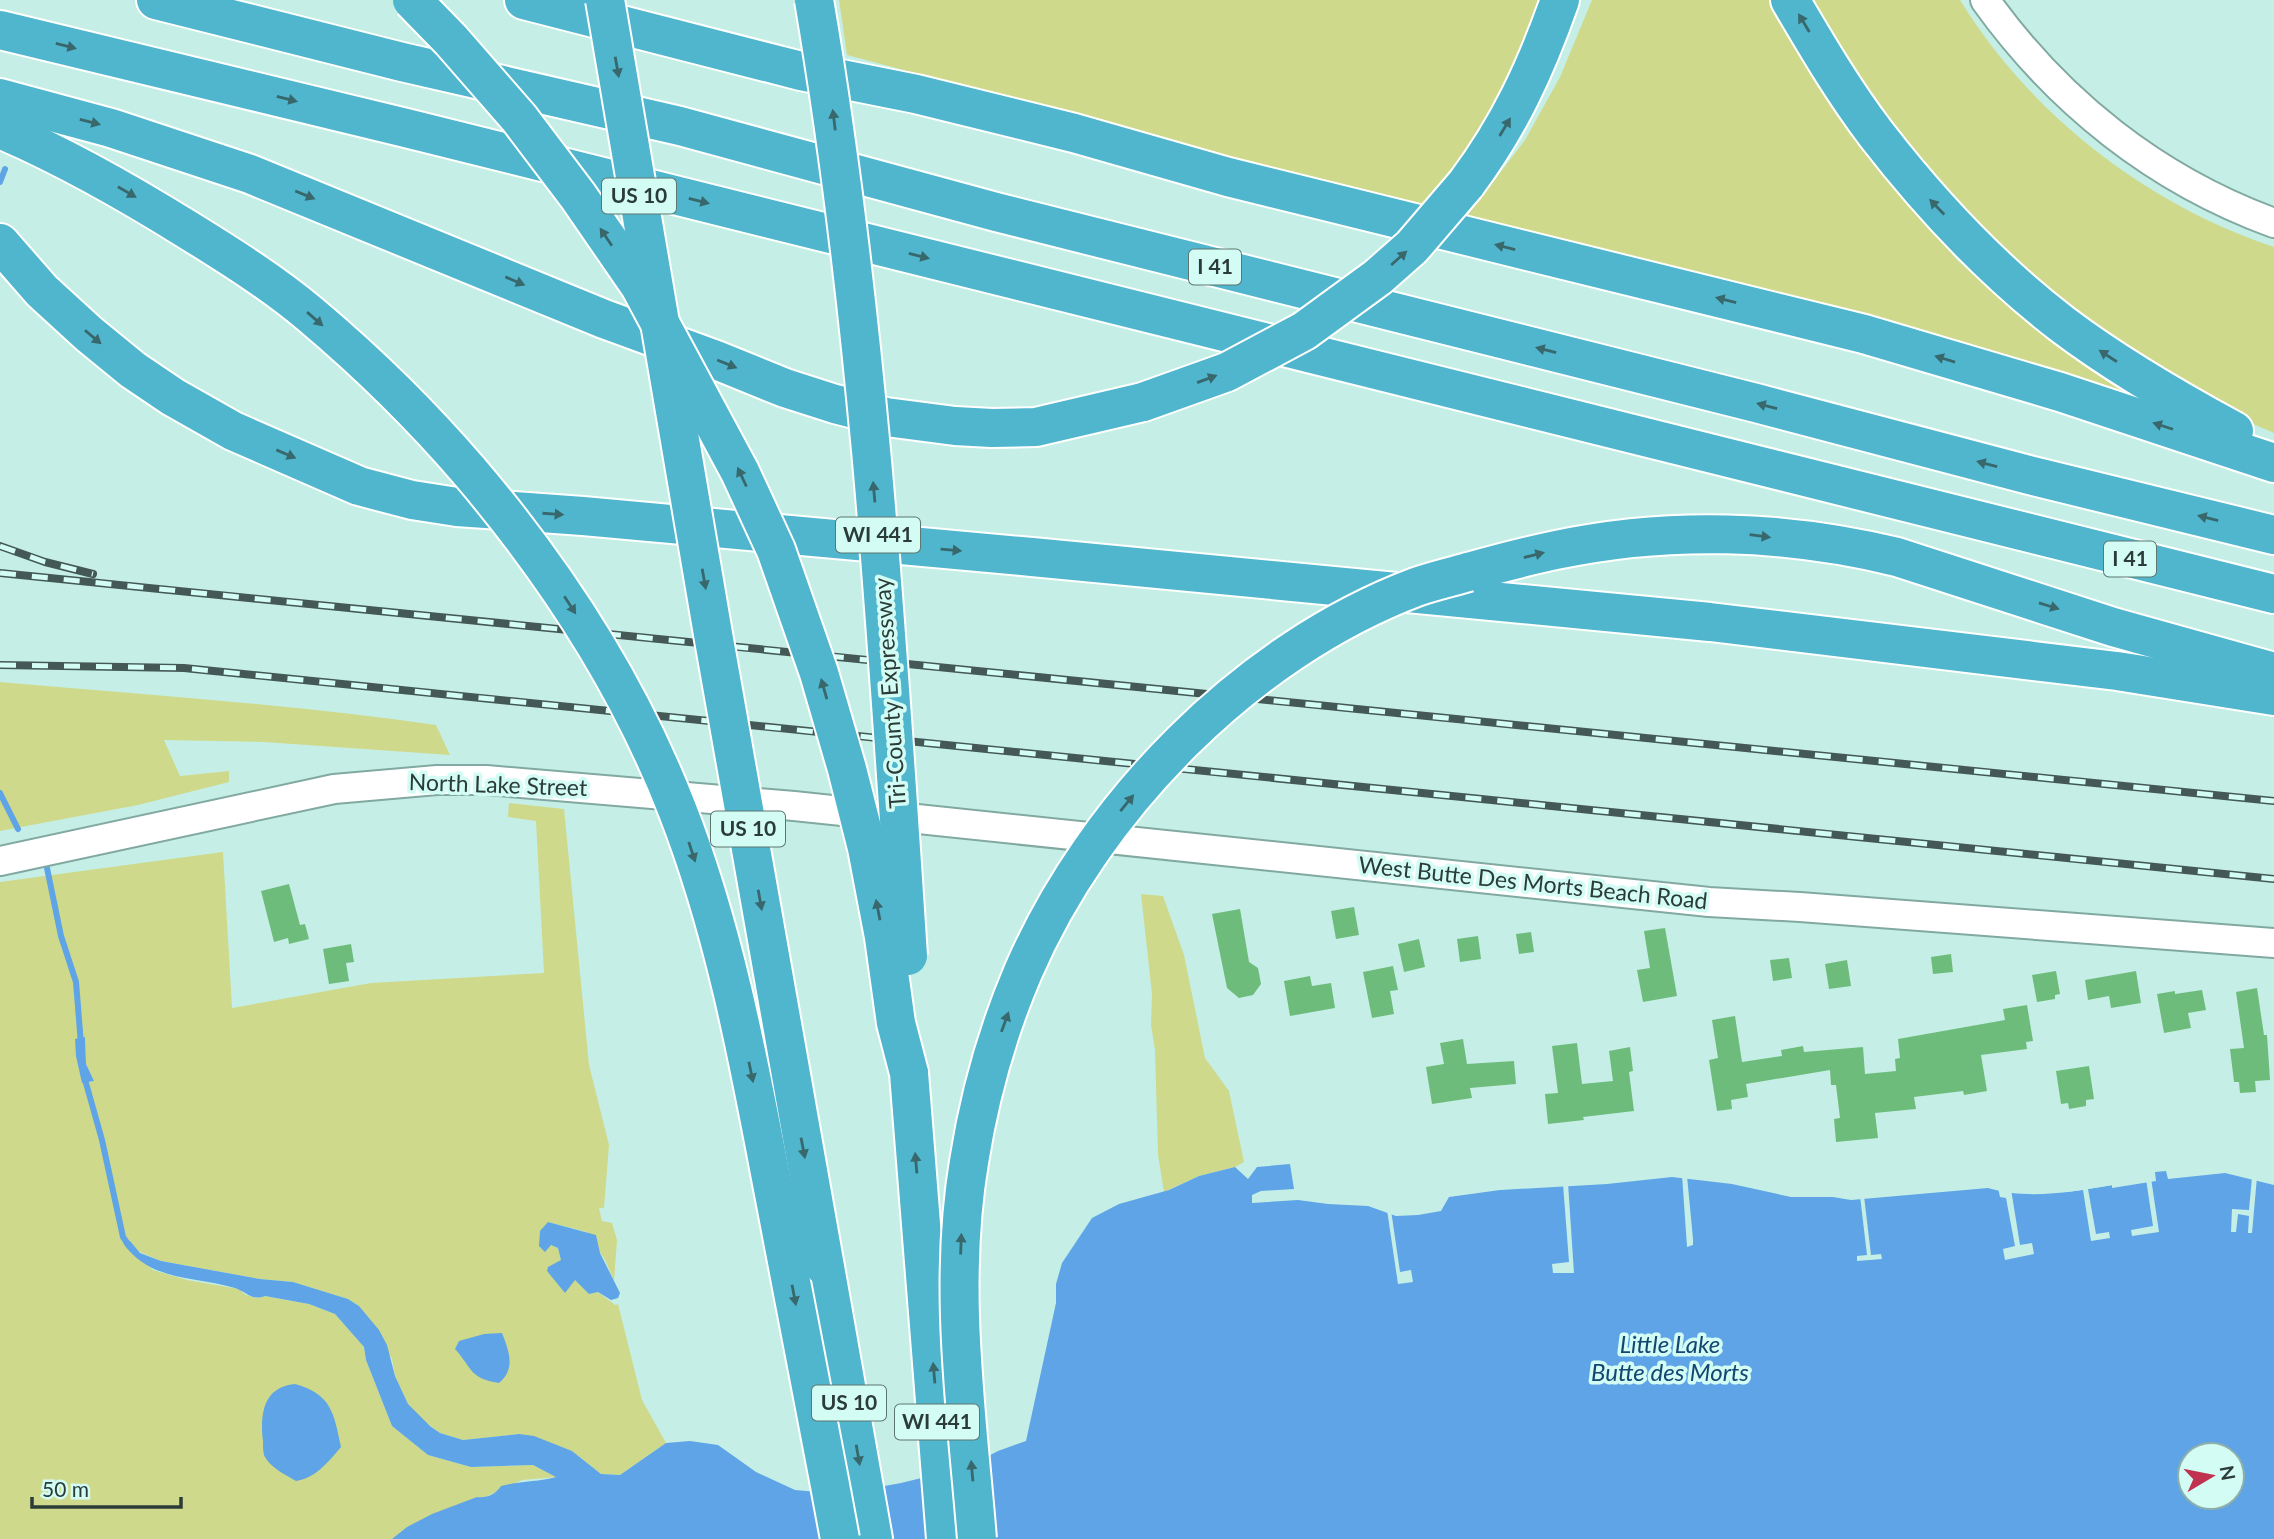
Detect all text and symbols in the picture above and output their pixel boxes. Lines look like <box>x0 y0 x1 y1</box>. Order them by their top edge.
one-way arrow <box>1797 14 1810 33</box>
one-way arrow <box>55 41 77 52</box>
one-way arrow <box>612 56 623 78</box>
one-way arrow <box>277 94 299 105</box>
one-way arrow <box>829 108 840 130</box>
one-way arrow <box>79 117 101 128</box>
one-way arrow <box>1498 118 1511 137</box>
road number: US 10 <box>602 178 676 214</box>
one-way arrow <box>117 186 136 199</box>
one-way arrow <box>295 190 316 201</box>
one-way arrow <box>688 196 710 207</box>
one-way arrow <box>1930 199 1946 216</box>
one-way arrow <box>599 228 613 246</box>
one-way arrow <box>1494 241 1516 252</box>
road number: I 41 <box>1189 250 1241 284</box>
one-way arrow <box>908 251 930 262</box>
one-way arrow <box>1390 251 1407 267</box>
one-way arrow <box>505 276 526 287</box>
one-way arrow <box>1715 294 1737 305</box>
one-way arrow <box>307 311 324 326</box>
one-way arrow <box>84 329 101 344</box>
one-way arrow <box>1535 345 1557 356</box>
one-way arrow <box>2098 350 2117 363</box>
one-way arrow <box>1935 353 1956 363</box>
one-way arrow <box>717 359 738 370</box>
one-way arrow <box>1197 374 1218 385</box>
one-way arrow <box>1756 400 1778 411</box>
one-way arrow <box>2152 420 2173 431</box>
one-way arrow <box>276 449 297 460</box>
one-way arrow <box>1976 458 1998 469</box>
one-way arrow <box>736 467 748 487</box>
one-way arrow <box>868 481 879 503</box>
one-way arrow <box>543 509 565 520</box>
one-way arrow <box>2197 513 2219 524</box>
road number: WI 441 <box>836 518 920 552</box>
one-way arrow <box>1749 530 1771 541</box>
road number: I 41 <box>2104 542 2156 576</box>
one-way arrow <box>940 545 962 556</box>
one-way arrow <box>1523 549 1545 560</box>
one-way arrow <box>699 568 710 590</box>
street label: Tri-County Expressway <box>867 577 911 809</box>
one-way arrow <box>564 595 577 615</box>
one-way arrow <box>2039 601 2060 612</box>
one-way arrow <box>818 678 828 699</box>
street label: North Lake Street <box>408 767 588 801</box>
one-way arrow <box>1120 794 1135 812</box>
road number: US 10 <box>711 812 785 846</box>
one-way arrow <box>687 842 698 863</box>
street label: West Butte Des Morts Beach Road <box>1357 850 1709 914</box>
one-way arrow <box>755 889 766 911</box>
one-way arrow <box>873 899 884 921</box>
one-way arrow <box>999 1011 1010 1032</box>
one-way arrow <box>746 1061 757 1083</box>
one-way arrow <box>798 1137 809 1159</box>
one-way arrow <box>910 1152 921 1174</box>
one-way arrow <box>955 1233 967 1255</box>
one-way arrow <box>789 1284 800 1306</box>
water label: Little Lake Butte des Morts <box>1591 1329 1749 1386</box>
one-way arrow <box>928 1362 939 1384</box>
road number: US 10 <box>812 1386 886 1420</box>
road number: WI 441 <box>895 1404 979 1440</box>
north arrow <box>2176 1441 2246 1511</box>
one-way arrow <box>853 1444 864 1466</box>
one-way arrow <box>966 1460 977 1482</box>
text: N <box>2216 1464 2241 1482</box>
scale bar <box>32 1466 180 1510</box>
text: 50 m <box>42 1476 89 1501</box>

